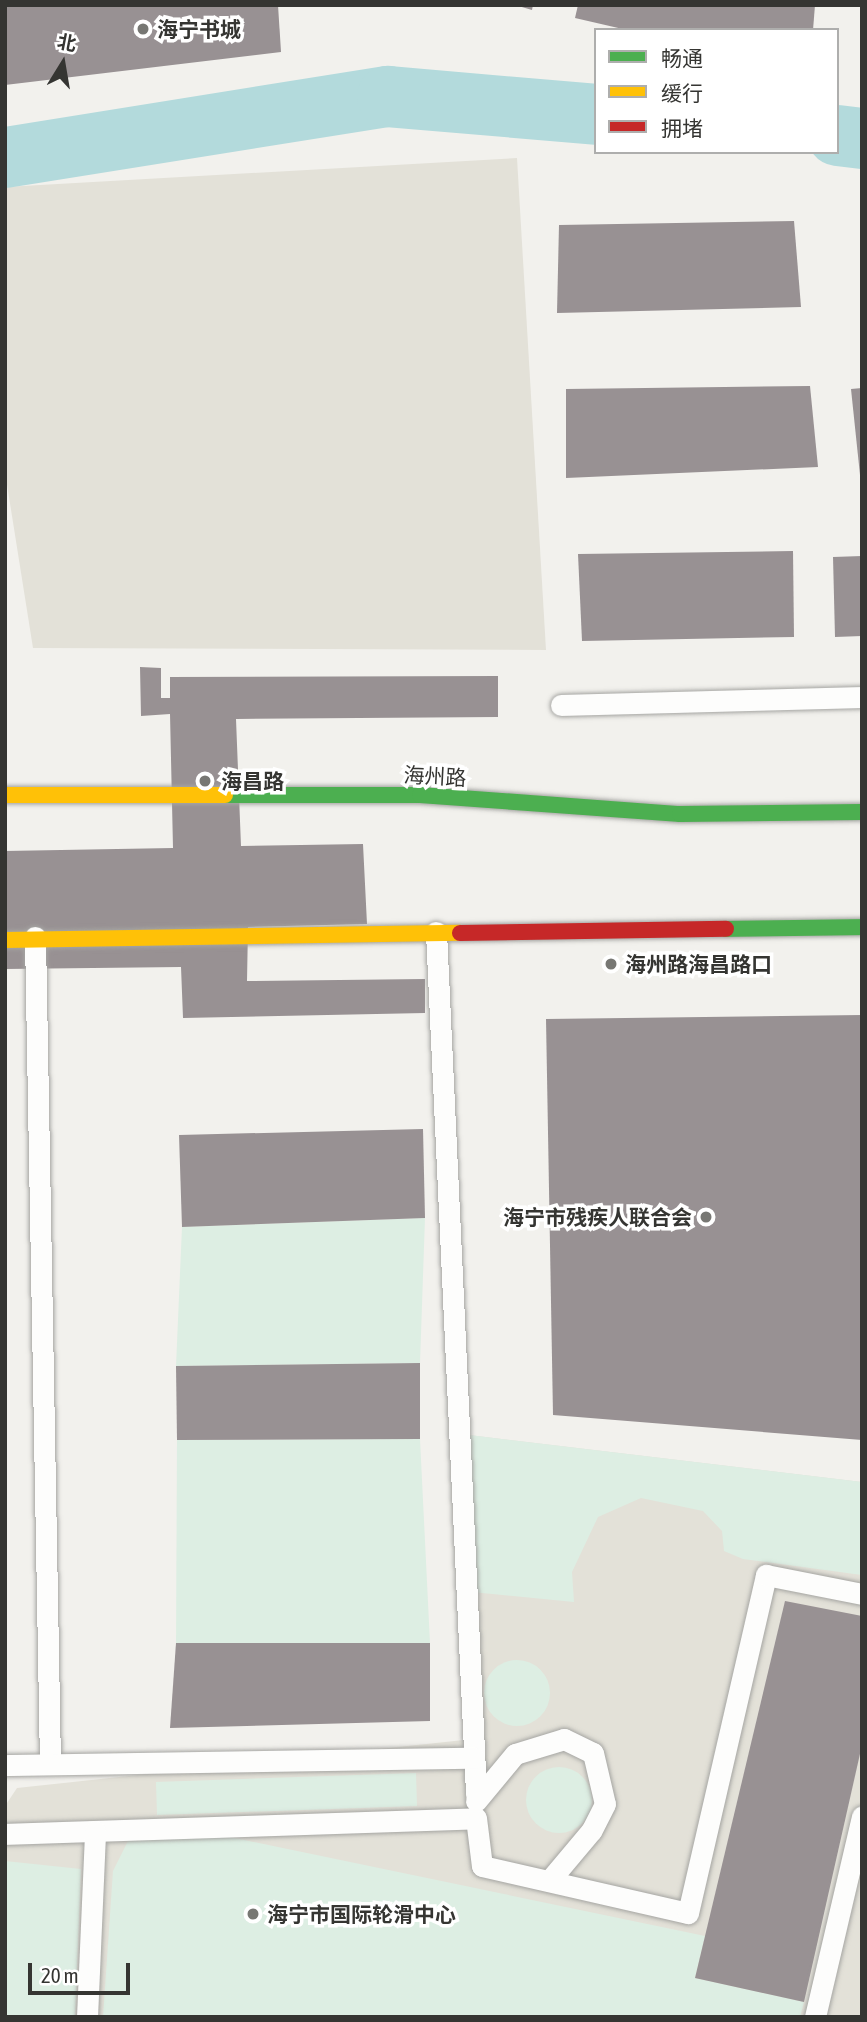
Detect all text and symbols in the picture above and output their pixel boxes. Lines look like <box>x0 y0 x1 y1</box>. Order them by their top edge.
place label: 海宁书城 <box>157 16 241 42</box>
marker: 海宁书城 <box>135 21 151 37</box>
north arrow <box>28 28 98 98</box>
legend <box>594 28 839 154</box>
text: 北 <box>56 30 78 55</box>
text: 畅通 <box>661 46 703 70</box>
text: 缓行 <box>661 81 703 105</box>
text: 拥堵 <box>661 116 703 140</box>
street label: 海州路 <box>403 762 467 790</box>
place label: 海昌路 <box>221 768 284 794</box>
marker: 海昌路 <box>195 771 215 791</box>
place label: 海州路海昌路口 <box>625 951 772 977</box>
marker: 海州路海昌路口 <box>603 956 619 972</box>
place label: 海宁市残疾人联合会 <box>503 1204 692 1230</box>
marker: 海宁市残疾人联合会 <box>698 1209 714 1225</box>
place label: 海宁市国际轮滑中心 <box>267 1901 456 1927</box>
marker: 海宁市国际轮滑中心 <box>245 1906 261 1922</box>
scale bar <box>32 1948 133 1992</box>
text: 20 m <box>41 1963 79 1987</box>

